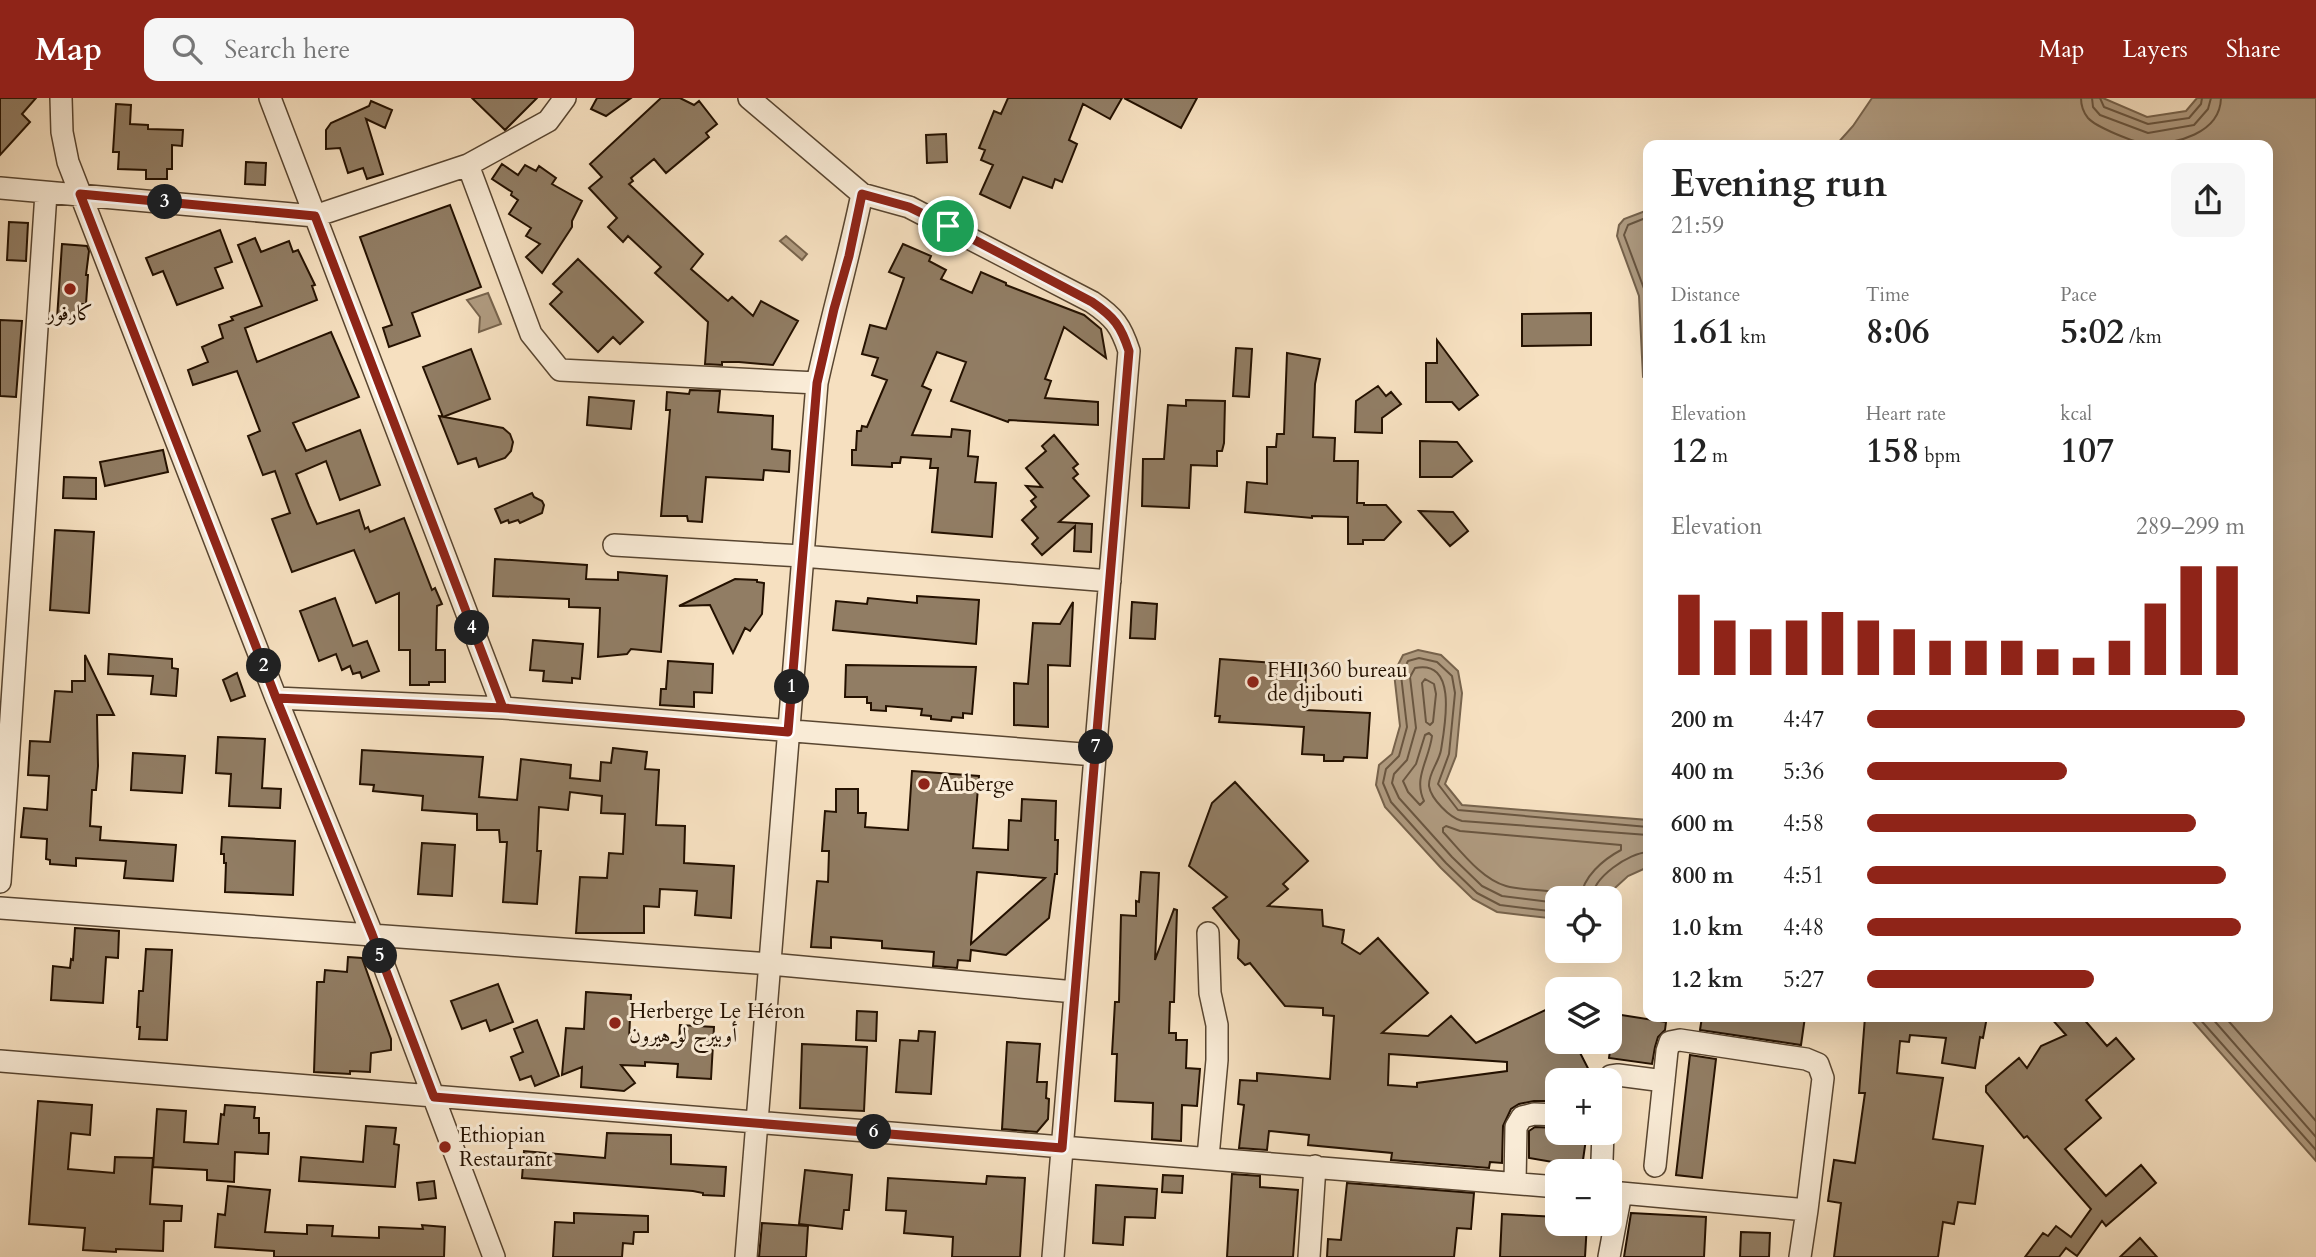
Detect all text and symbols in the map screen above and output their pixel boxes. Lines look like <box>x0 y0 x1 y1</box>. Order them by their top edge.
search box <box>144 18 634 81</box>
text: Map <box>35 27 102 72</box>
icon: search <box>168 30 206 68</box>
text: Search here <box>224 32 350 67</box>
text: Map <box>2039 33 2085 66</box>
text: Layers <box>2123 33 2188 66</box>
text: Share <box>2226 33 2281 66</box>
text: Evening run <box>1671 158 1887 210</box>
button: share <box>2171 163 2245 237</box>
pin: 3 <box>148 184 182 220</box>
text: 3 <box>160 188 169 214</box>
pin <box>918 196 978 256</box>
icon: arrive <box>929 207 967 245</box>
text: 21:59 <box>1671 210 1724 241</box>
marker: كارفور <box>62 281 78 297</box>
text: Distance <box>1671 282 1740 308</box>
text: Time <box>1866 282 1910 308</box>
text: Pace <box>2060 282 2097 308</box>
place label: كارفور <box>45 299 93 328</box>
text: 1.61 <box>1671 308 1735 356</box>
text: 8:06 <box>1866 308 1930 356</box>
text: 5:02 <box>2060 308 2124 356</box>
text: km <box>1735 324 1766 350</box>
text: /km <box>2124 324 2162 350</box>
text: Elevation <box>1671 401 1746 427</box>
text: Heart rate <box>1866 401 1946 427</box>
text: kcal <box>2060 401 2092 427</box>
text: 12 <box>1671 427 1707 475</box>
text: 158 <box>1866 427 1919 475</box>
text: 107 <box>2060 427 2114 475</box>
text: m <box>1707 443 1728 469</box>
text: bpm <box>1919 443 1961 469</box>
text: Elevation <box>1671 511 1762 542</box>
text: 289–299 m <box>2136 511 2245 542</box>
pin: 4 <box>454 610 490 646</box>
text: 4 <box>467 614 476 640</box>
pin: 2 <box>246 648 282 684</box>
text: 2 <box>259 652 268 678</box>
place label: FHI 360 bureau de djibouti <box>1267 656 1408 709</box>
pin: 1 <box>774 670 810 704</box>
text: 1 <box>787 673 796 699</box>
marker: FHI 360 bureau de djibouti <box>1245 674 1261 690</box>
text: 200 m <box>1671 704 1734 735</box>
text: 4:47 <box>1783 704 1824 735</box>
pin: 7 <box>1078 730 1114 764</box>
text: 7 <box>1091 733 1100 759</box>
text: 400 m <box>1671 756 1734 787</box>
text: 5:36 <box>1783 756 1824 787</box>
place label: Auberge <box>938 770 1014 799</box>
marker: Auberge <box>916 776 932 792</box>
text: 600 m <box>1671 808 1734 839</box>
text: 4:58 <box>1783 808 1824 839</box>
text: 800 m <box>1671 860 1734 891</box>
text: 4:51 <box>1783 860 1824 891</box>
map controls <box>1545 886 1622 1236</box>
button: locate <box>1545 886 1622 963</box>
text: 1.0 km <box>1671 912 1743 943</box>
text: 4:48 <box>1783 912 1824 943</box>
pin: 5 <box>362 938 398 974</box>
text: 5 <box>375 942 384 968</box>
text: 1.2 km <box>1671 964 1743 995</box>
text: 5:27 <box>1783 964 1824 995</box>
button: layers <box>1545 977 1622 1054</box>
place label: Herberge Le Héron أوبيرج لو هيرون <box>629 997 805 1054</box>
marker: Herberge Le Héron أوبيرج لو هيرون <box>607 1015 623 1031</box>
button: + <box>1545 1068 1622 1145</box>
pin: 6 <box>856 1114 892 1150</box>
text: 6 <box>869 1118 878 1144</box>
place label: Ethiopian Restaurant <box>459 1121 553 1174</box>
marker: Ethiopian Restaurant <box>437 1139 453 1155</box>
button: − <box>1545 1159 1622 1236</box>

